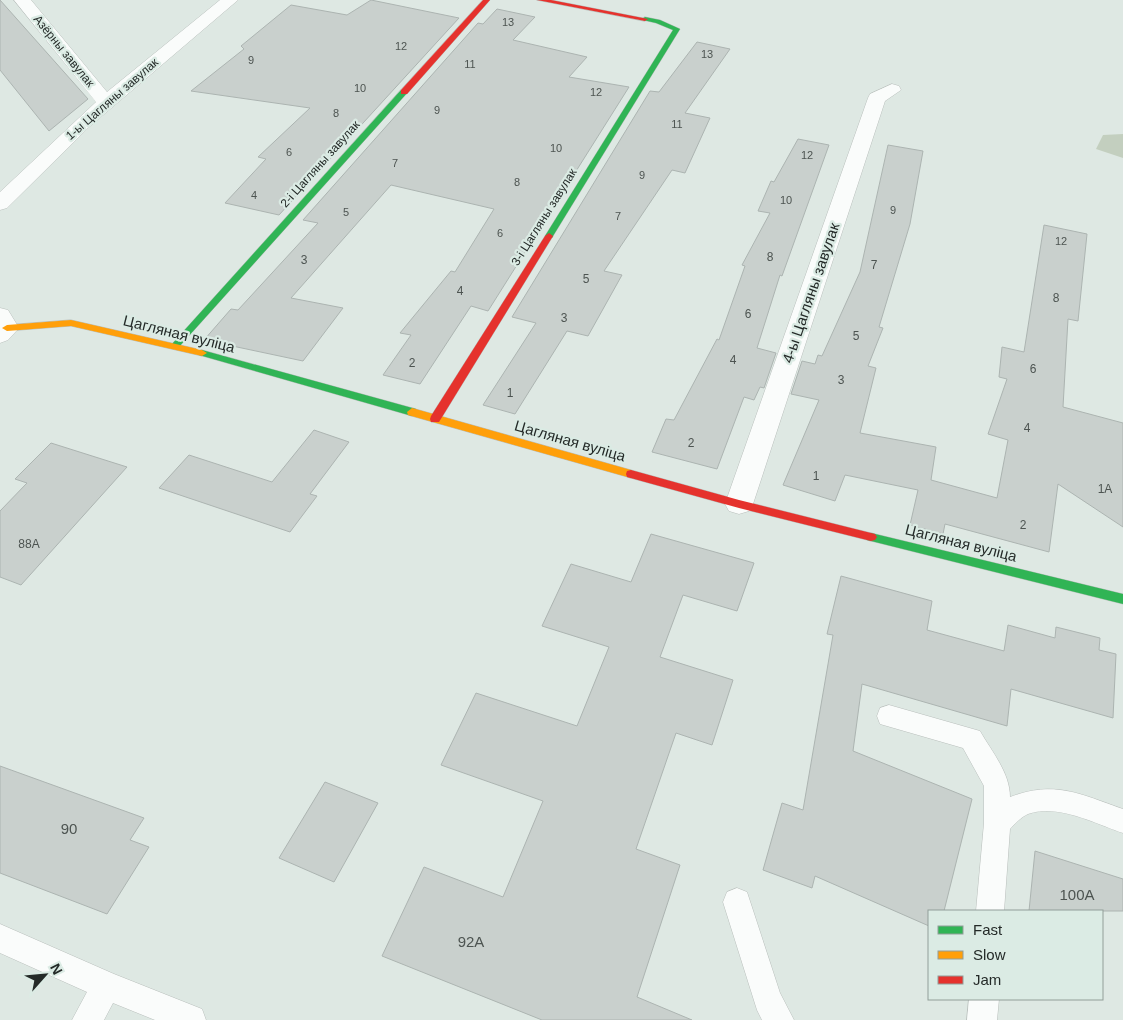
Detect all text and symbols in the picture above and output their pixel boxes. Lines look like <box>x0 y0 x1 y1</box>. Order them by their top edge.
street label: Азёрны завулак <box>31 12 98 90</box>
house number: 13 <box>502 16 514 28</box>
house number: 12 <box>395 40 407 52</box>
house number: 13 <box>701 48 713 60</box>
house number: 9 <box>248 54 254 66</box>
street label: 1-ы Цагляны завулак <box>63 55 162 143</box>
house number: 11 <box>464 58 476 70</box>
house number: 10 <box>354 82 366 94</box>
house number: 12 <box>590 86 602 98</box>
house number: 9 <box>434 104 440 116</box>
house number: 8 <box>333 107 339 119</box>
street label: 2-і Цагляны завулак <box>277 117 363 210</box>
house number: 11 <box>671 118 683 130</box>
house number: 10 <box>550 142 562 154</box>
house number: 6 <box>286 146 292 158</box>
house number: 12 <box>801 149 813 161</box>
house number: 7 <box>392 157 398 169</box>
street label: 3-і Цагляны завулак <box>508 165 580 268</box>
house number: 9 <box>639 169 645 181</box>
house number: 8 <box>514 176 520 188</box>
house number: 4 <box>251 189 257 201</box>
house number: 10 <box>780 194 792 206</box>
house number: 9 <box>890 204 896 216</box>
house number: 5 <box>343 206 349 218</box>
house number: 7 <box>615 210 621 222</box>
street label: 4-ы Цагляны завулак <box>779 220 843 365</box>
house number: 6 <box>497 227 503 239</box>
house number: 12 <box>1055 235 1067 247</box>
house number: 8 <box>767 250 774 264</box>
house number: 3 <box>301 253 308 267</box>
house number: 7 <box>871 258 878 272</box>
house number: 5 <box>583 272 590 286</box>
house number: 4 <box>457 284 464 298</box>
house number: 8 <box>1053 291 1060 305</box>
house number: 6 <box>745 307 752 321</box>
street label: Цагляная вуліца <box>122 311 237 356</box>
house number: 3 <box>561 311 568 325</box>
house number: 5 <box>853 329 860 343</box>
house number: 4 <box>730 353 737 367</box>
house number: 2 <box>409 356 416 370</box>
house number: 6 <box>1030 362 1037 376</box>
house number: 3 <box>838 373 845 387</box>
house number: 1 <box>507 386 514 400</box>
street label: Цагляная вуліца <box>513 417 628 465</box>
house number: 4 <box>1024 421 1031 435</box>
house number: 2 <box>688 436 695 450</box>
house number: 1 <box>813 469 820 483</box>
house number: 1А <box>1098 482 1112 496</box>
house number: 2 <box>1020 518 1027 532</box>
street label: Цагляная вуліца <box>904 520 1019 565</box>
house number: 88А <box>18 537 40 551</box>
house number: 90 <box>61 820 77 837</box>
house number: 100А <box>1059 886 1095 903</box>
legend <box>928 910 1103 1000</box>
text: Fast <box>973 921 1003 938</box>
house number: 92А <box>458 933 484 950</box>
text: Slow <box>973 946 1006 963</box>
north arrow <box>20 950 70 1000</box>
text: N <box>47 961 66 977</box>
text: Jam <box>973 971 1001 988</box>

